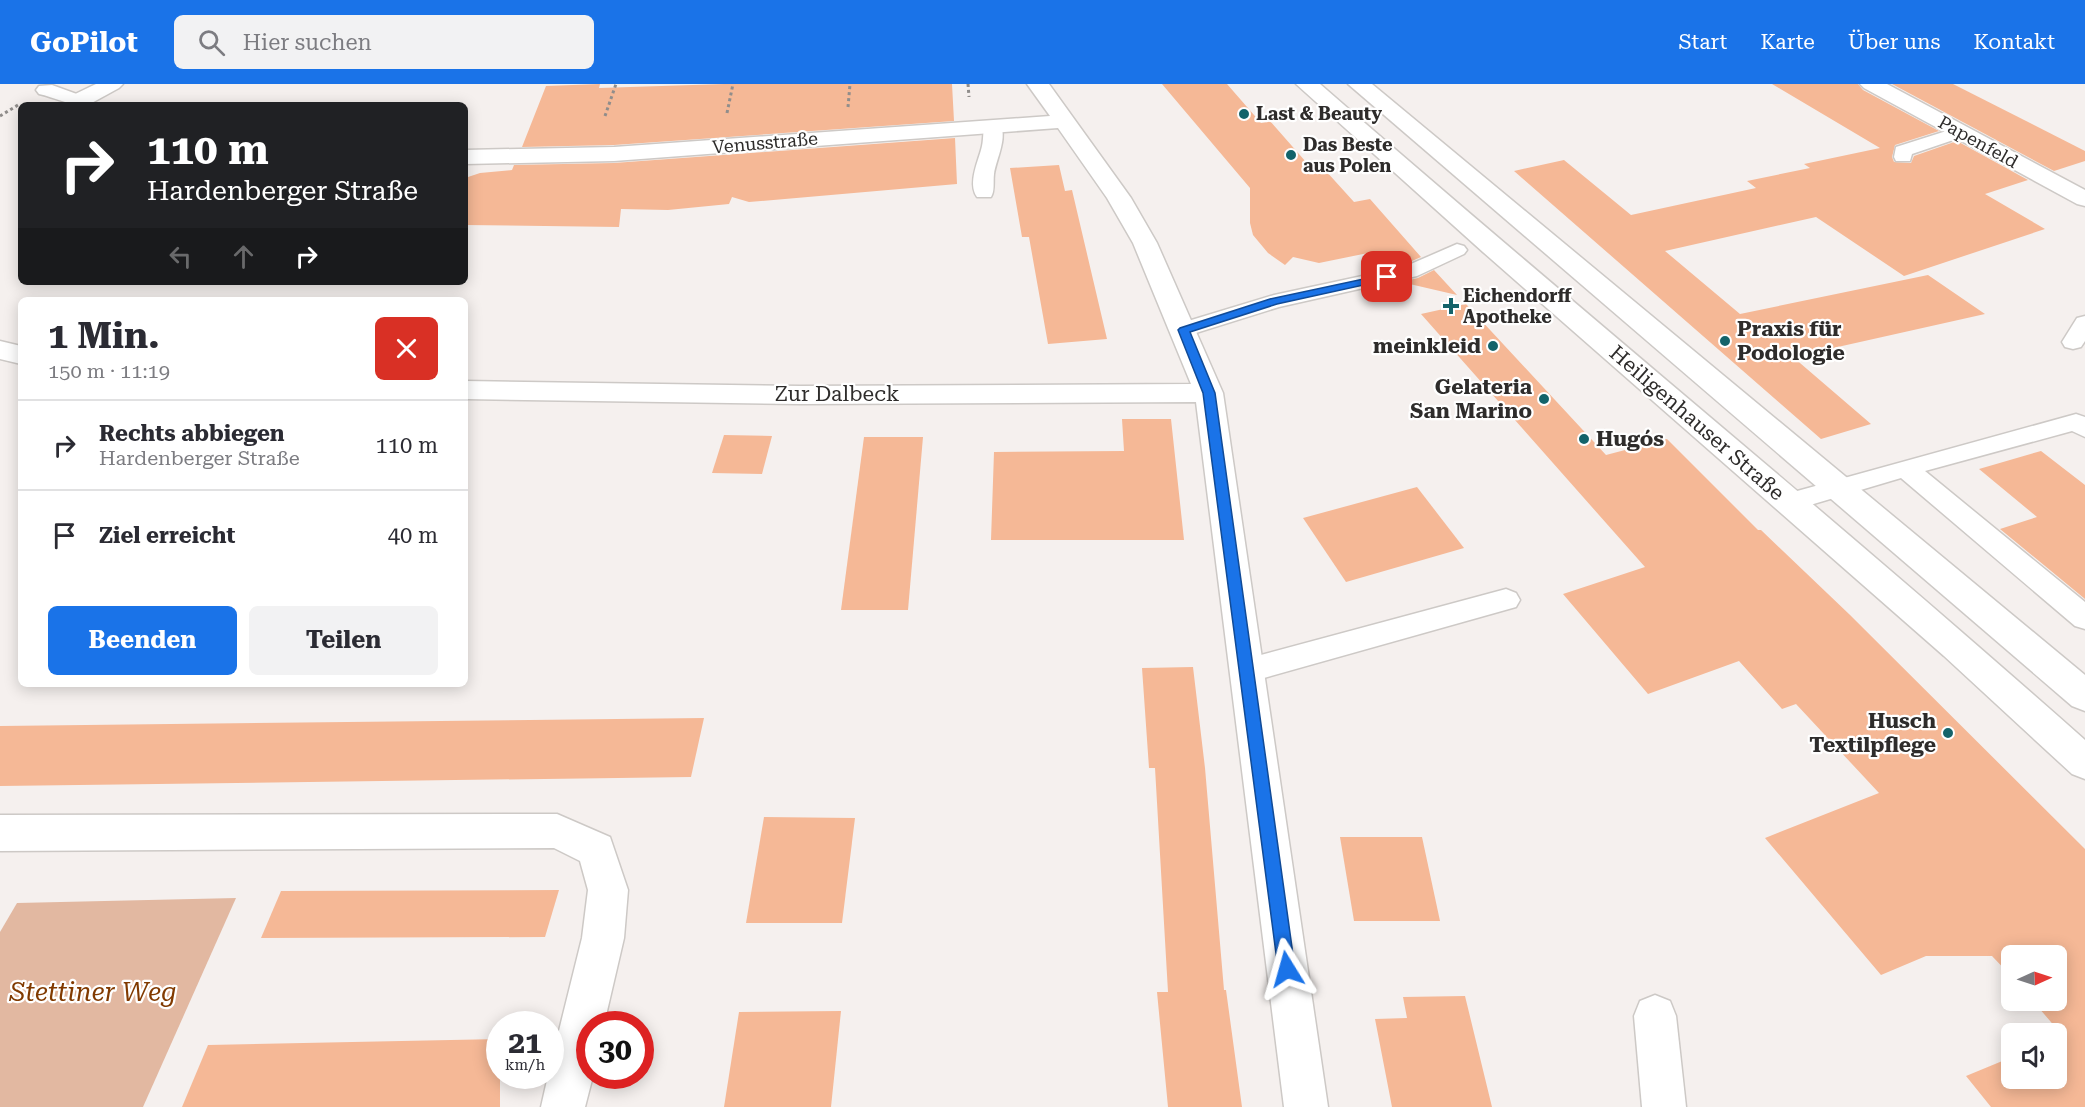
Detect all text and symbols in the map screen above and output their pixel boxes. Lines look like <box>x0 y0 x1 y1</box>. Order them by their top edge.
search box <box>174 15 594 69</box>
text: GoPilot <box>30 26 138 59</box>
icon: search <box>195 26 228 59</box>
text: Hier suchen <box>243 30 372 55</box>
text: Start <box>1679 30 1727 54</box>
text: Karte <box>1760 30 1815 54</box>
text: Über uns <box>1848 30 1940 54</box>
text: Kontakt <box>1973 30 2055 54</box>
place label: Last & Beauty <box>1256 103 1382 124</box>
marker: Last & Beauty <box>1237 107 1251 121</box>
street label: Papenfeld <box>1935 111 2022 172</box>
text: 110 m <box>147 125 269 174</box>
icon: right <box>48 126 126 204</box>
street label: Venusstraße <box>711 127 819 158</box>
place label: Das Beste aus Polen <box>1303 134 1393 176</box>
marker: Das Beste aus Polen <box>1284 148 1298 162</box>
text: Hardenberger Straße <box>147 175 418 207</box>
icon: left <box>164 240 197 273</box>
icon: ahead <box>227 240 260 273</box>
icon: right <box>290 240 323 273</box>
pin <box>1361 251 1412 302</box>
icon: arrive <box>1370 260 1403 293</box>
place label: Eichendorff Apotheke <box>1463 285 1573 327</box>
marker: Eichendorff Apotheke <box>1444 299 1458 313</box>
text: 1 Min. <box>48 315 159 357</box>
button: close <box>375 317 438 380</box>
place label: Praxis für Podologie <box>1737 317 1845 365</box>
place label: meinkleid <box>1373 334 1481 358</box>
marker: Praxis für Podologie <box>1718 334 1732 348</box>
marker: meinkleid <box>1486 339 1500 353</box>
street label: Heiligenhauser Straße <box>1605 341 1789 505</box>
text: 150 m · 11:19 <box>48 359 170 383</box>
place label: Gelateria San Marino <box>1410 375 1533 423</box>
street label: Zur Dalbeck <box>775 382 899 406</box>
marker: Gelateria San Marino <box>1537 392 1551 406</box>
text: Rechts abbiegen <box>99 421 285 446</box>
place label: Hugo´s <box>1596 427 1664 451</box>
icon: right <box>48 429 81 462</box>
marker: Hugo´s <box>1577 432 1591 446</box>
text: 110 m <box>375 433 438 458</box>
text: Hardenberger Straße <box>99 446 300 470</box>
icon: arrive <box>48 519 81 552</box>
text: Ziel erreicht <box>99 523 235 548</box>
text: 40 m <box>388 523 438 548</box>
button: Beenden <box>48 606 237 675</box>
button: Teilen <box>249 606 438 675</box>
place label: Husch Textilpflege <box>1809 709 1936 757</box>
marker: Husch Textilpflege <box>1941 726 1955 740</box>
position arrow <box>1255 937 1319 1001</box>
north arrow <box>2001 945 2067 1011</box>
map controls <box>2001 945 2067 1089</box>
park label: Stettiner Weg <box>9 977 177 1007</box>
speed limit sign: 30 <box>576 1011 654 1089</box>
button: sound <box>2001 1023 2067 1089</box>
text: 21 <box>508 1025 542 1060</box>
text: km/h <box>505 1056 545 1074</box>

